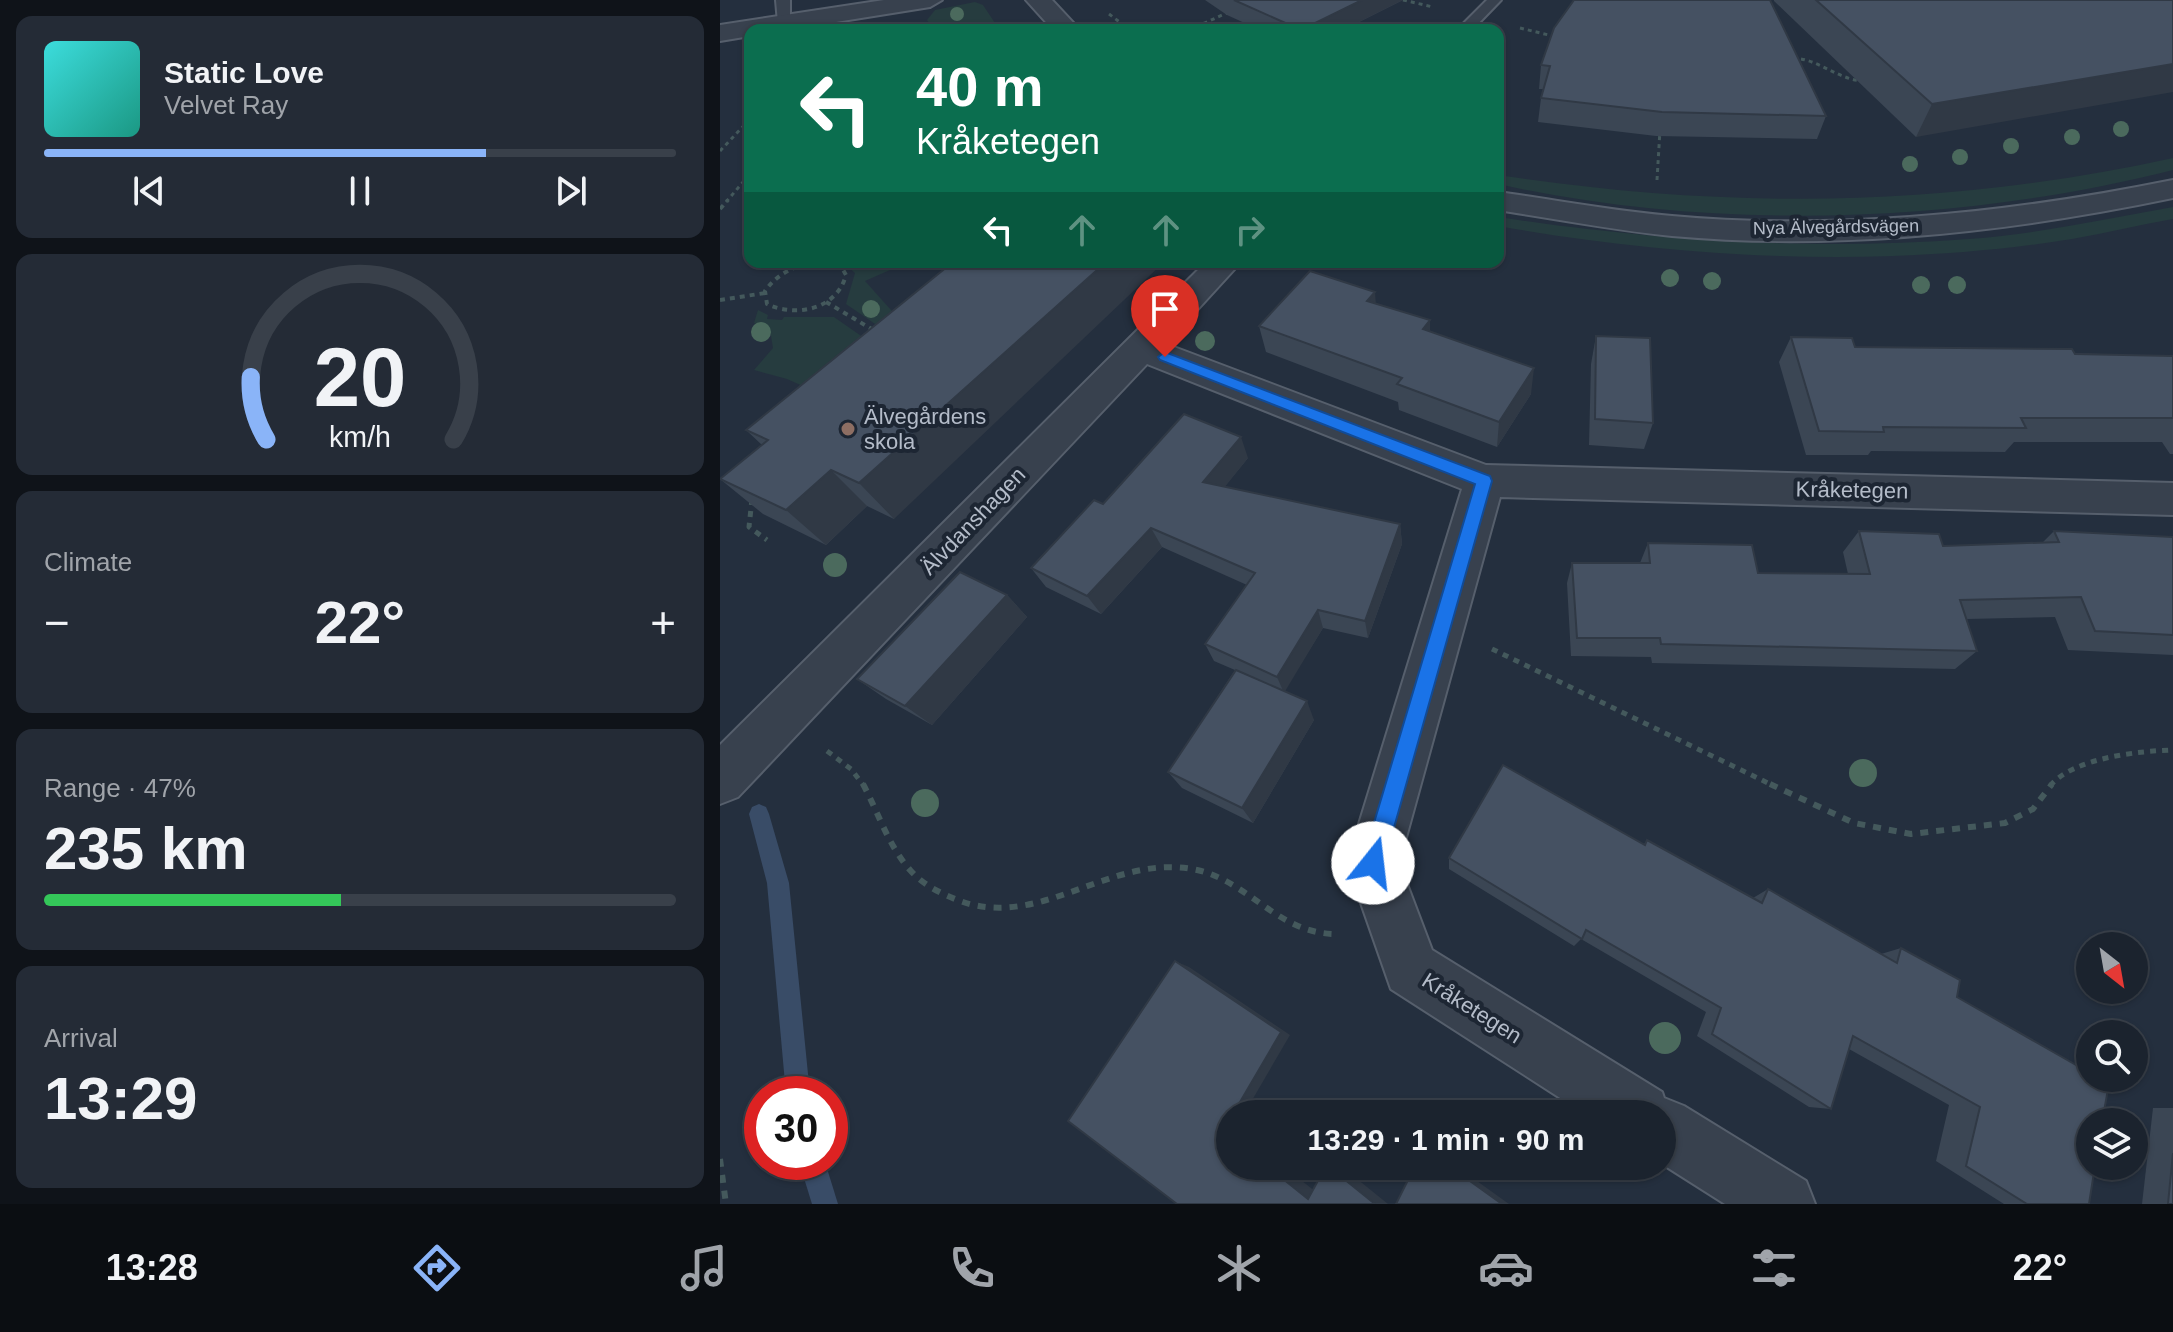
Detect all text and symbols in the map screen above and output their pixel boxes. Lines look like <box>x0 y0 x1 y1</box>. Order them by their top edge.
text: 40 m <box>916 55 1044 118</box>
text: Static Love <box>164 56 324 89</box>
icon: left <box>784 56 888 160</box>
text: Velvet Ray <box>164 90 288 120</box>
text: Kråketegen <box>916 121 1100 162</box>
icon: previous <box>127 169 171 213</box>
icon: pause <box>338 169 382 213</box>
icon: next <box>549 169 593 213</box>
icon: left <box>976 208 1020 252</box>
icon: ahead <box>1060 208 1104 252</box>
icon: ahead <box>1144 208 1188 252</box>
icon: right <box>1228 208 1272 252</box>
street label: Nya Älvegårdsvägen <box>1753 216 1919 238</box>
pin <box>1131 275 1199 357</box>
icon: arrive <box>1143 287 1187 331</box>
text: 20 <box>314 331 406 424</box>
place label: Älvegårdens skola <box>864 404 986 454</box>
marker: Älvegårdens skola <box>839 420 857 438</box>
text: km/h <box>329 422 391 454</box>
street label: Älvdanshagen <box>916 462 1030 580</box>
street label: Kråketegen <box>1796 477 1908 503</box>
text: Climate <box>44 547 132 577</box>
text: 22° <box>315 589 405 656</box>
text: − <box>44 598 70 647</box>
text: + <box>650 598 676 647</box>
text: Range · 47% <box>44 773 196 803</box>
text: 235 km <box>44 815 248 882</box>
position arrow <box>1331 821 1415 905</box>
north arrow <box>2076 932 2148 1004</box>
map controls <box>2076 932 2148 1180</box>
street label: Kråketegen <box>1418 968 1526 1048</box>
button: search <box>2076 1020 2148 1092</box>
text: Arrival <box>44 1023 118 1053</box>
text: 13:29 <box>44 1065 197 1132</box>
speed limit sign: 30 <box>744 1076 848 1180</box>
button: layers <box>2076 1108 2148 1180</box>
text: 13:29 · 1 min · 90 m <box>1308 1123 1584 1156</box>
icon: directions <box>409 1240 465 1296</box>
icon: music <box>676 1240 732 1296</box>
icon: phone <box>944 1240 1000 1296</box>
icon: climate <box>1211 1240 1267 1296</box>
icon: car <box>1478 1240 1534 1296</box>
icon: filters <box>1746 1240 1802 1296</box>
text: 13:28 <box>106 1247 198 1288</box>
text: 22° <box>2013 1247 2067 1288</box>

